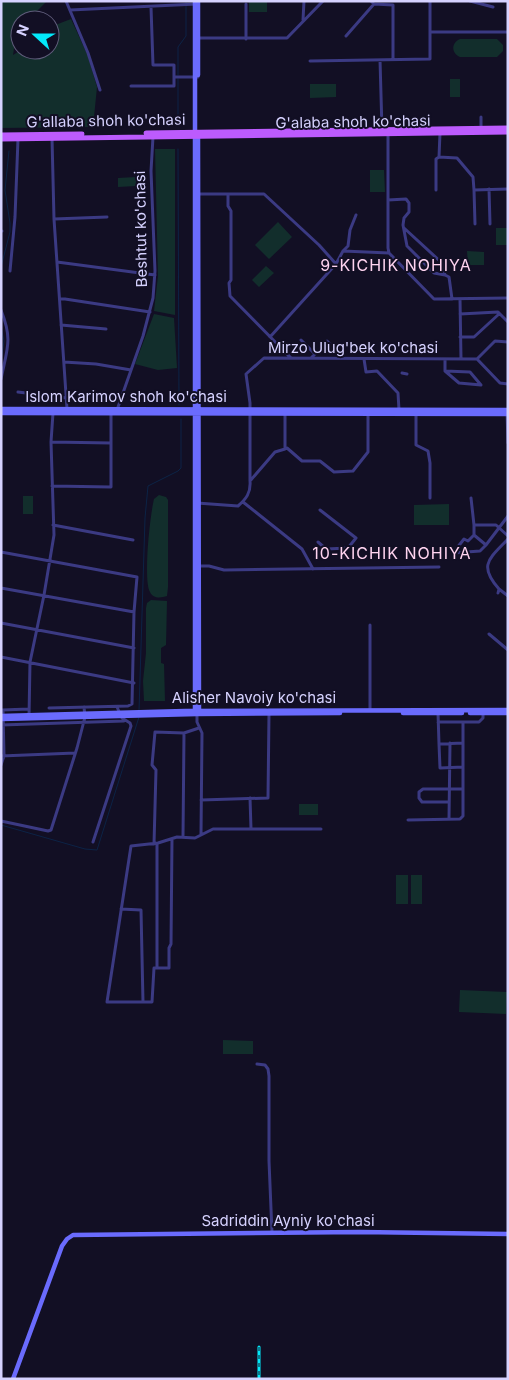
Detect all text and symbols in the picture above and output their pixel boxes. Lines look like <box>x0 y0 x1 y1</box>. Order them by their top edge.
north arrow <box>10 10 60 60</box>
text: N <box>13 22 32 38</box>
street label: G'allaba shoh ko'chasi <box>26 110 186 131</box>
street label: G'alaba shoh ko'chasi <box>275 111 431 132</box>
street label: Beshtut ko'chasi <box>130 171 151 287</box>
district label: 9-KICHIK NOHIYA <box>320 255 472 275</box>
street label: Mirzo Ulug'bek ko'chasi <box>268 338 438 357</box>
street label: Islom Karimov shoh ko'chasi <box>25 387 227 406</box>
district label: 10-KICHIK NOHIYA <box>312 543 472 563</box>
street label: Alisher Navoiy ko'chasi <box>172 688 336 707</box>
street label: Sadriddin Ayniy ko'chasi <box>201 1211 375 1230</box>

